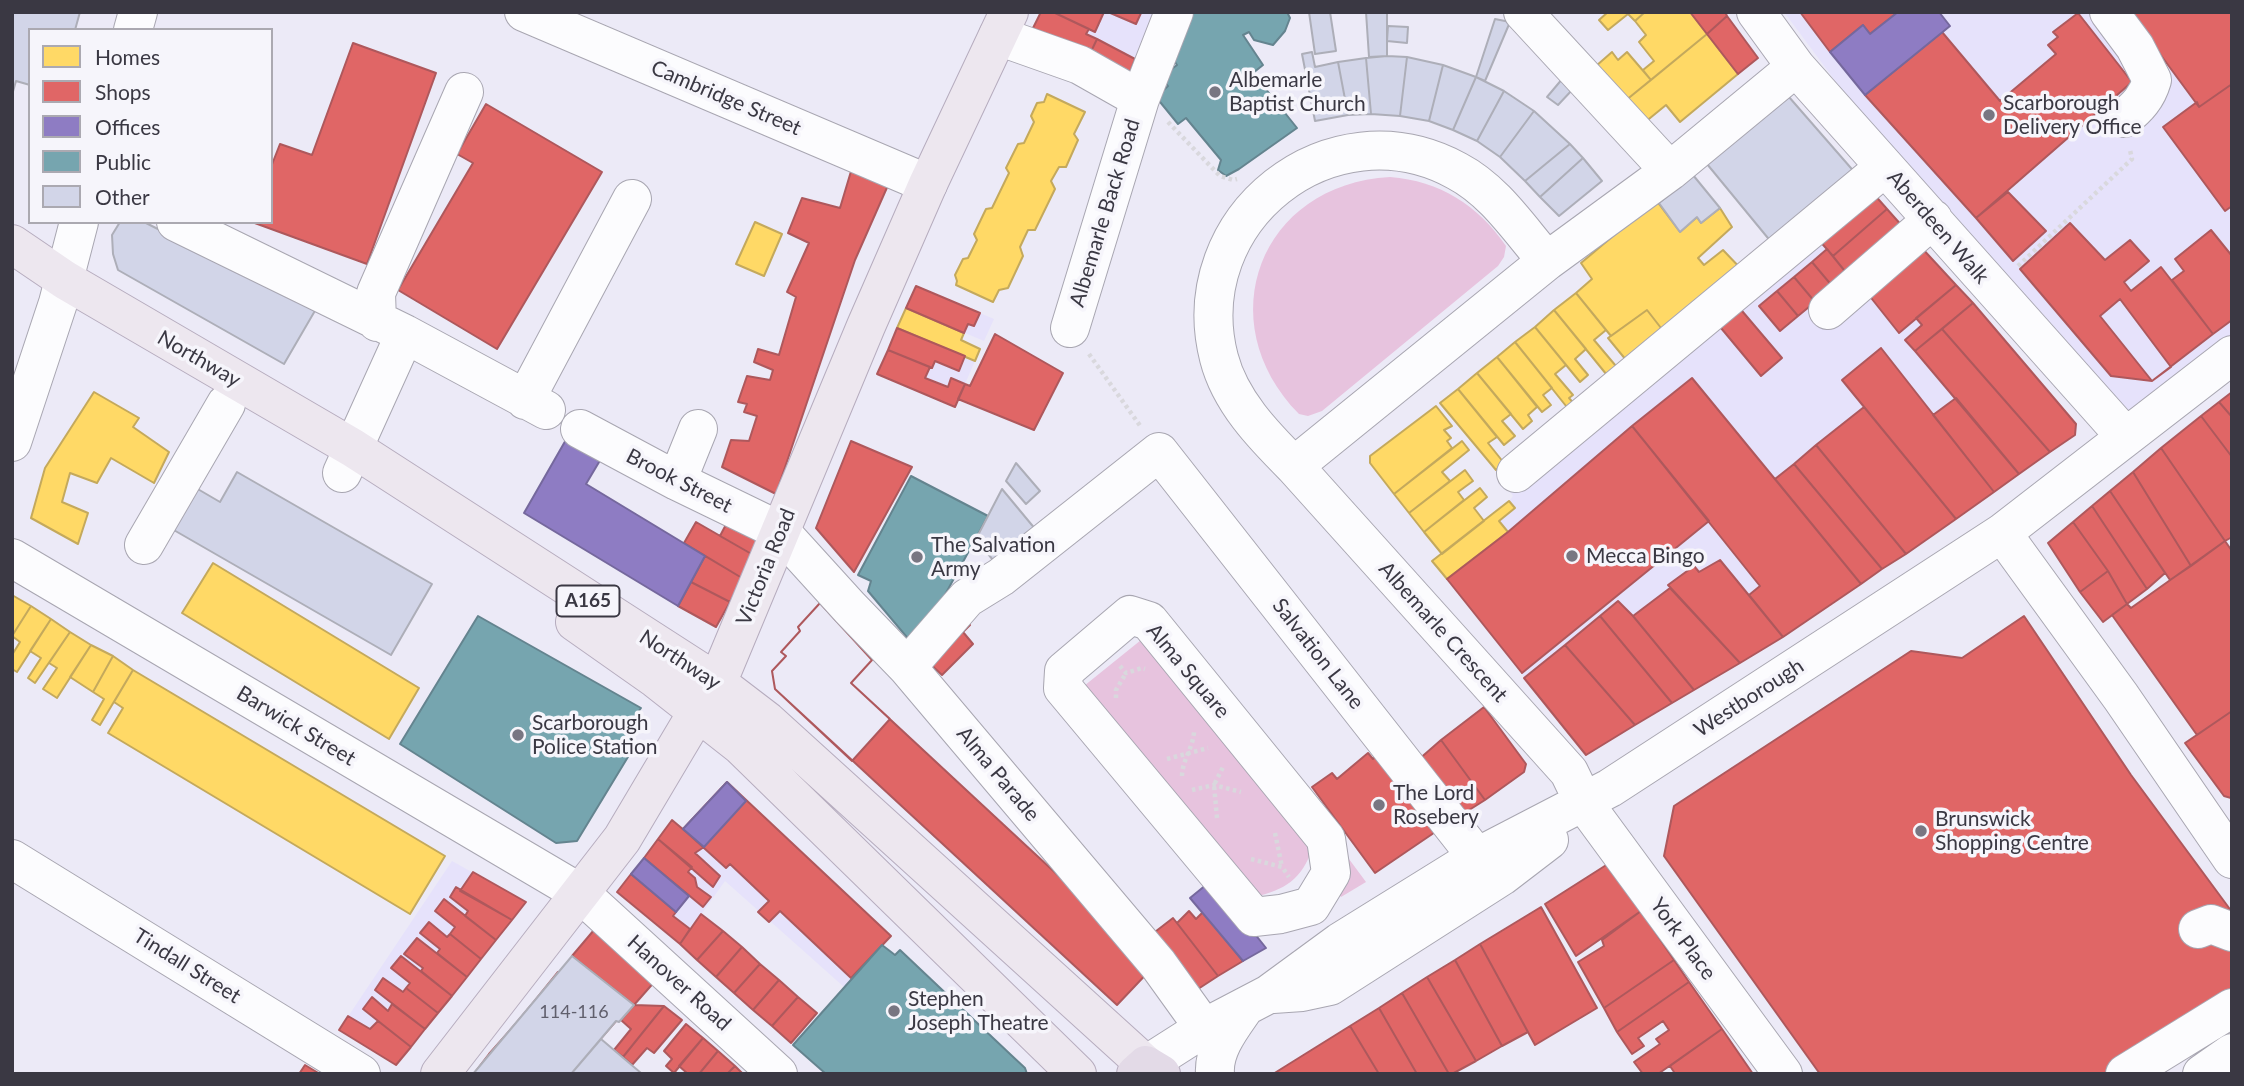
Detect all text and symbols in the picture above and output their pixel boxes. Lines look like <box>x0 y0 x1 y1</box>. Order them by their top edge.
legend <box>28 28 273 224</box>
text: Homes <box>95 44 160 69</box>
street label: Cambridge Street <box>647 55 805 141</box>
place label: Albemarle Baptist Church <box>1229 67 1366 117</box>
text: Shops <box>95 79 151 104</box>
marker: Albemarle Baptist Church <box>1207 84 1223 100</box>
place label: Scarborough Delivery Office <box>2003 90 2142 140</box>
marker: Scarborough Delivery Office <box>1981 107 1997 123</box>
text: Offices <box>95 114 160 139</box>
street label: Albemarle Back Road <box>1064 116 1146 310</box>
text: Public <box>95 149 151 174</box>
street label: Aberdeen Walk <box>1882 165 1994 289</box>
text: Other <box>95 184 150 209</box>
street label: Northway <box>153 325 245 393</box>
street label: Brook Street <box>622 444 736 518</box>
street label: Victoria Road <box>731 505 801 629</box>
place label: The Salvation Army <box>931 532 1056 582</box>
place label: Mecca Bingo <box>1586 543 1705 569</box>
marker: Mecca Bingo <box>1564 548 1580 564</box>
marker: The Salvation Army <box>909 549 925 565</box>
street label: Albemarle Crescent <box>1373 557 1513 707</box>
road number: A165 <box>556 586 620 616</box>
street label: Salvation Lane <box>1267 594 1369 714</box>
street label: Alma Square <box>1141 619 1235 723</box>
street label: Northway <box>635 624 725 696</box>
street label: Westborough <box>1690 653 1808 743</box>
street label: Barwick Street <box>232 681 360 771</box>
place label: Scarborough Police Station <box>532 710 658 760</box>
street label: Alma Parade <box>951 722 1045 826</box>
marker: Scarborough Police Station <box>510 727 526 743</box>
place label: The Lord Rosebery <box>1393 780 1479 830</box>
marker: The Lord Rosebery <box>1371 797 1387 813</box>
place label: Brunswick Shopping Centre <box>1935 806 2089 856</box>
marker: Brunswick Shopping Centre <box>1913 823 1929 839</box>
street label: York Place <box>1645 893 1721 985</box>
street label: Tindall Street <box>129 923 245 1009</box>
street label: Hanover Road <box>622 930 736 1036</box>
place label: Stephen Joseph Theatre <box>908 986 1049 1036</box>
house number: 114-116 <box>539 1001 609 1023</box>
marker: Stephen Joseph Theatre <box>886 1003 902 1019</box>

